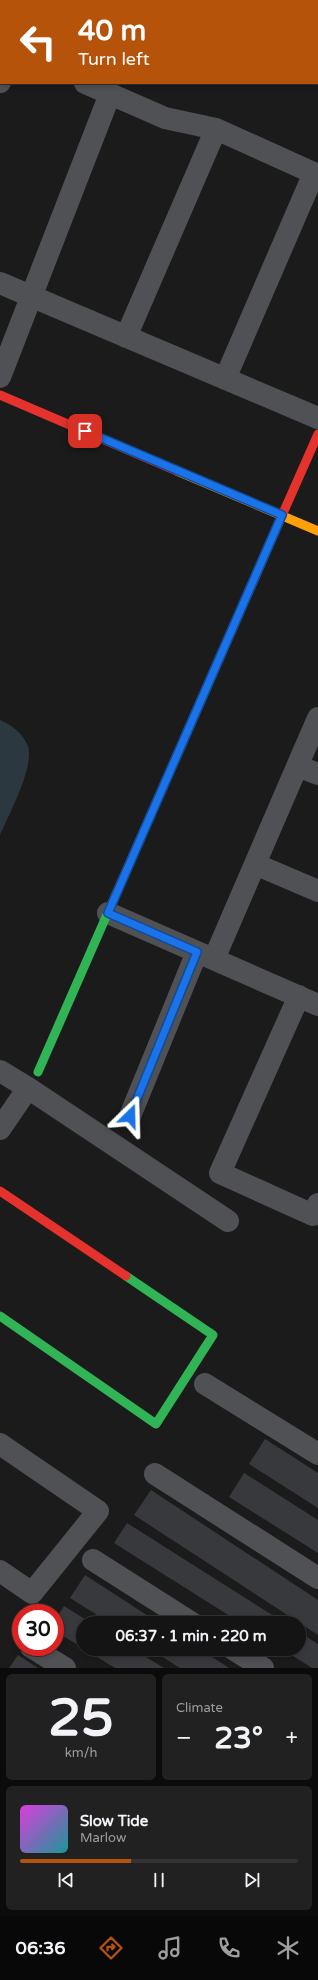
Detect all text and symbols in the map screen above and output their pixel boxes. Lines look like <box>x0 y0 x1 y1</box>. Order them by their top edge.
text: 40 m <box>78 14 146 48</box>
icon: left <box>12 16 64 68</box>
text: Turn left <box>78 48 150 70</box>
pin <box>68 414 102 448</box>
icon: arrive <box>74 420 96 442</box>
position arrow <box>109 1095 151 1137</box>
speed limit sign: 30 <box>12 1604 64 1656</box>
text: 06:37 · 1 min · 220 m <box>116 1627 266 1645</box>
text: 25 <box>48 1687 114 1750</box>
text: Climate <box>176 1700 223 1716</box>
text: 23° <box>214 1720 263 1757</box>
text: − <box>176 1725 192 1751</box>
text: + <box>286 1725 298 1751</box>
text: km/h <box>65 1745 97 1761</box>
text: Slow Tide <box>80 1812 148 1830</box>
text: Marlow <box>80 1830 126 1846</box>
icon: previous <box>55 1869 77 1891</box>
icon: pause <box>148 1869 170 1891</box>
icon: next <box>241 1869 263 1891</box>
icon: directions <box>97 1934 125 1962</box>
icon: music <box>156 1934 184 1962</box>
icon: phone <box>215 1934 243 1962</box>
icon: climate <box>274 1934 302 1962</box>
text: 06:36 <box>16 1937 66 1959</box>

